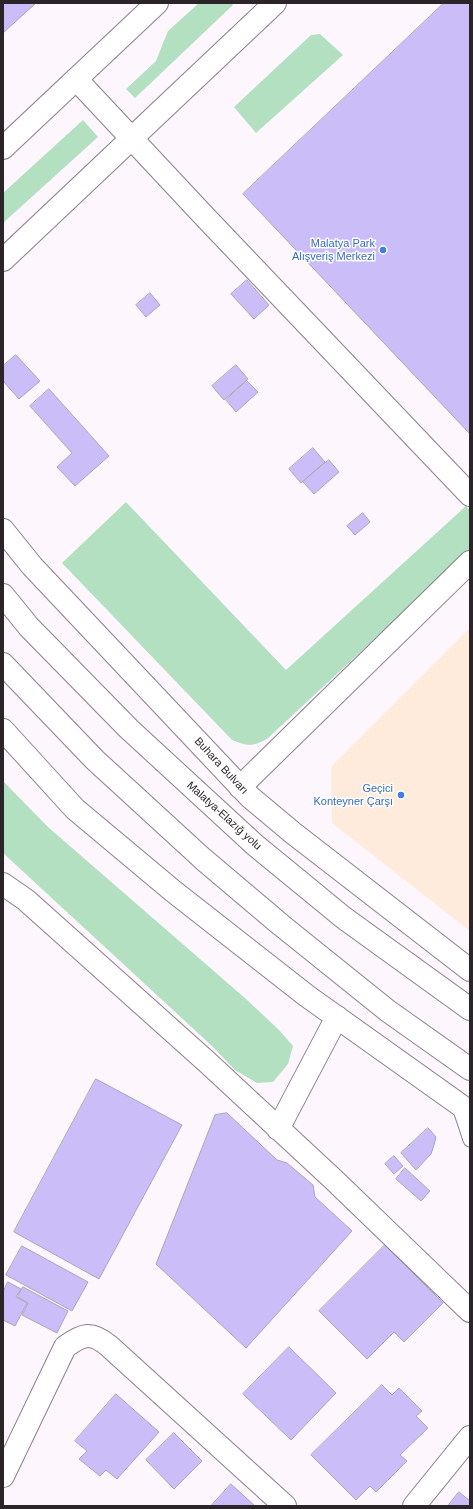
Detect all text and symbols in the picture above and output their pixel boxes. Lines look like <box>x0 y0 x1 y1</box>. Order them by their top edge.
place label: Malatya Park Alışveriş Merkezi <box>292 237 375 263</box>
marker: Malatya Park Alışveriş Merkezi <box>378 245 388 255</box>
street label: Buhara Bulvarı <box>191 735 251 797</box>
street label: Malatya-Elazığ yolu <box>184 779 264 853</box>
place label: Geçici Konteyner Çarşı <box>314 782 393 808</box>
marker: Geçici Konteyner Çarşı <box>396 790 406 800</box>

